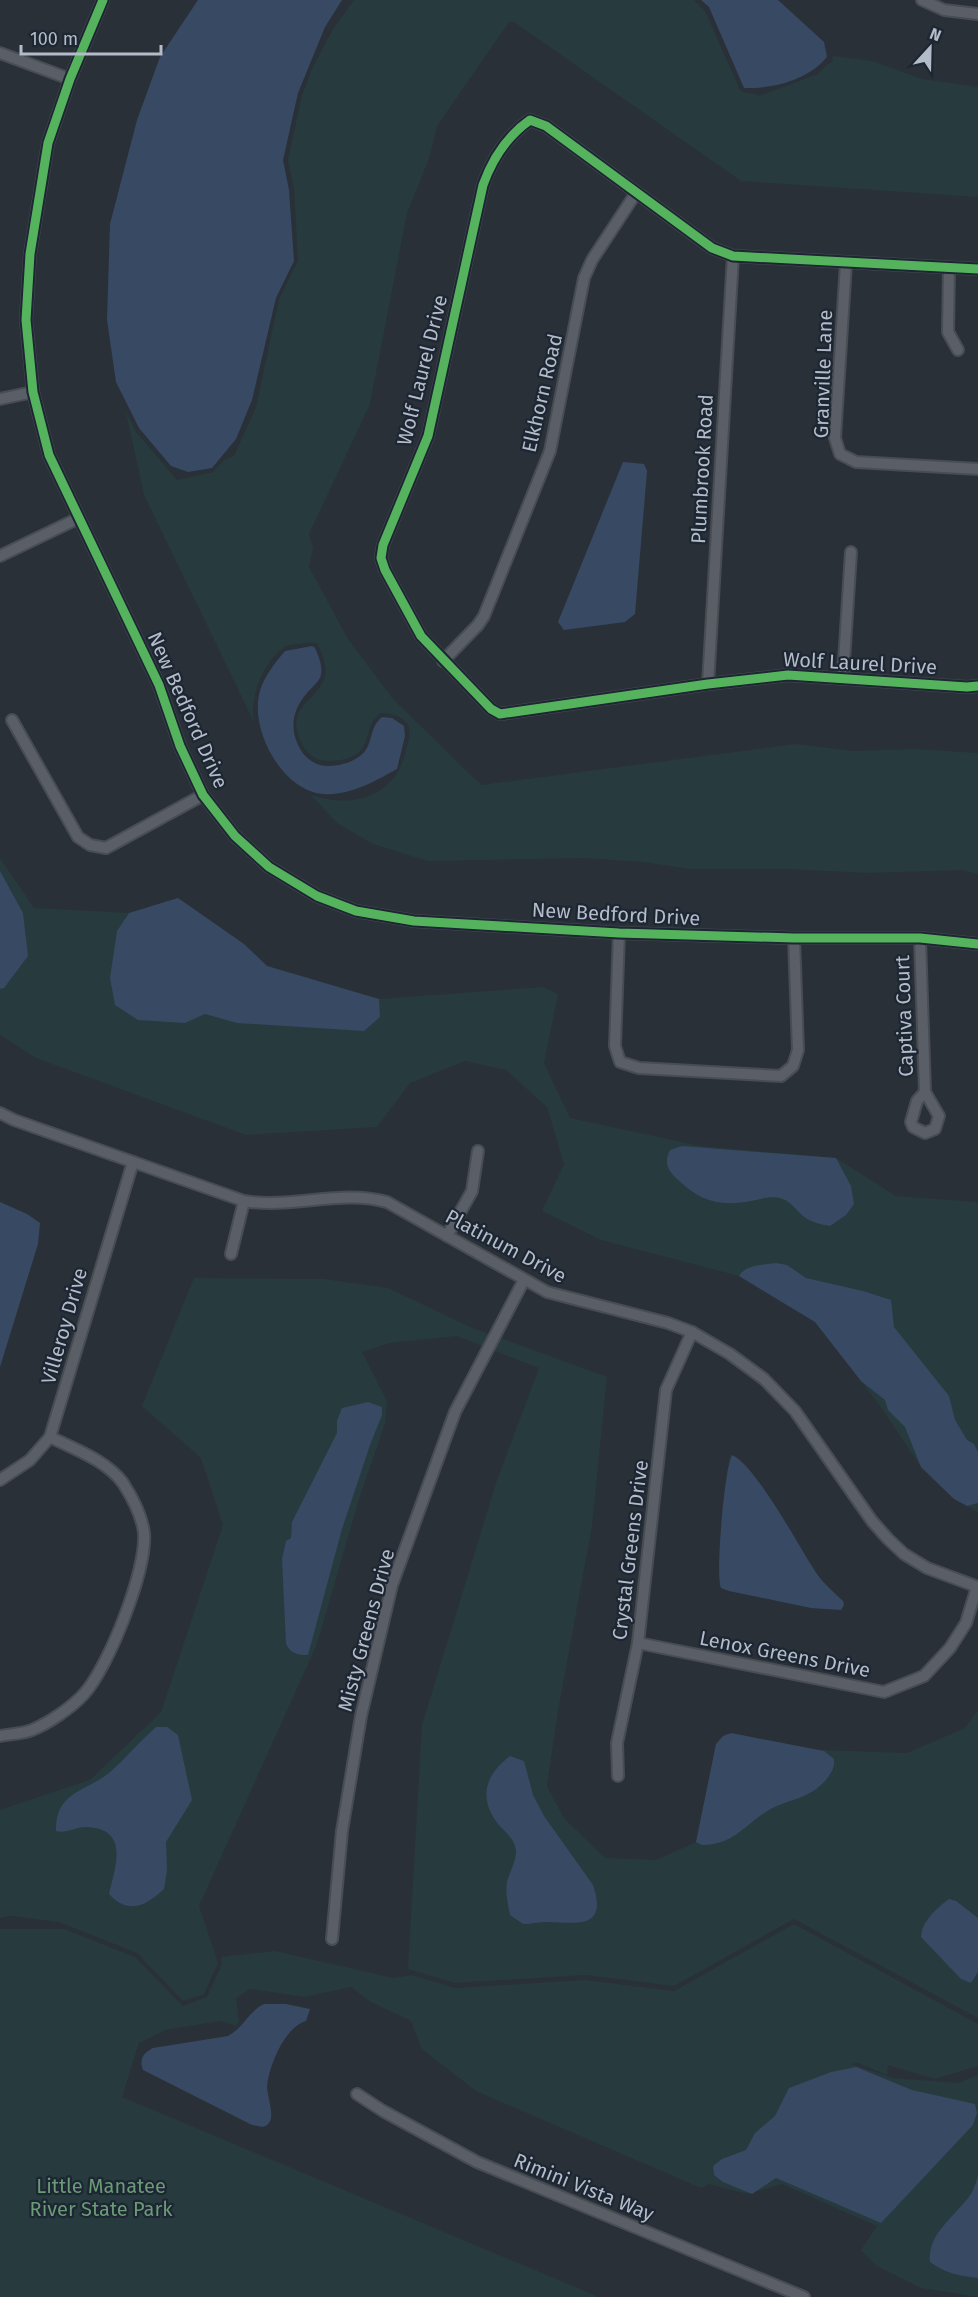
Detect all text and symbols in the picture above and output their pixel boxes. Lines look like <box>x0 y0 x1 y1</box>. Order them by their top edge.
scale bar <box>21 18 160 56</box>
north arrow <box>900 18 960 78</box>
text: N <box>927 24 944 45</box>
text: 100 m <box>30 28 78 50</box>
street label: Wolf Laurel Drive <box>392 292 452 448</box>
street label: Granville Lane <box>809 309 837 439</box>
street label: Elkhorn Road <box>517 331 567 455</box>
street label: Plumbrook Road <box>686 393 718 545</box>
street label: New Bedford Drive <box>143 628 233 792</box>
street label: Wolf Laurel Drive <box>782 647 938 679</box>
street label: New Bedford Drive <box>531 898 701 930</box>
street label: Captiva Court <box>890 954 918 1077</box>
street label: Platinum Drive <box>441 1204 571 1288</box>
street label: Villeroy Drive <box>36 1265 92 1387</box>
street label: Crystal Greens Drive <box>607 1459 653 1641</box>
street label: Misty Greens Drive <box>333 1546 399 1714</box>
street label: Lenox Greens Drive <box>698 1626 872 1682</box>
street label: Rimini Vista Way <box>510 2148 658 2226</box>
park label: Little Manatee River State Park <box>30 2174 173 2221</box>

